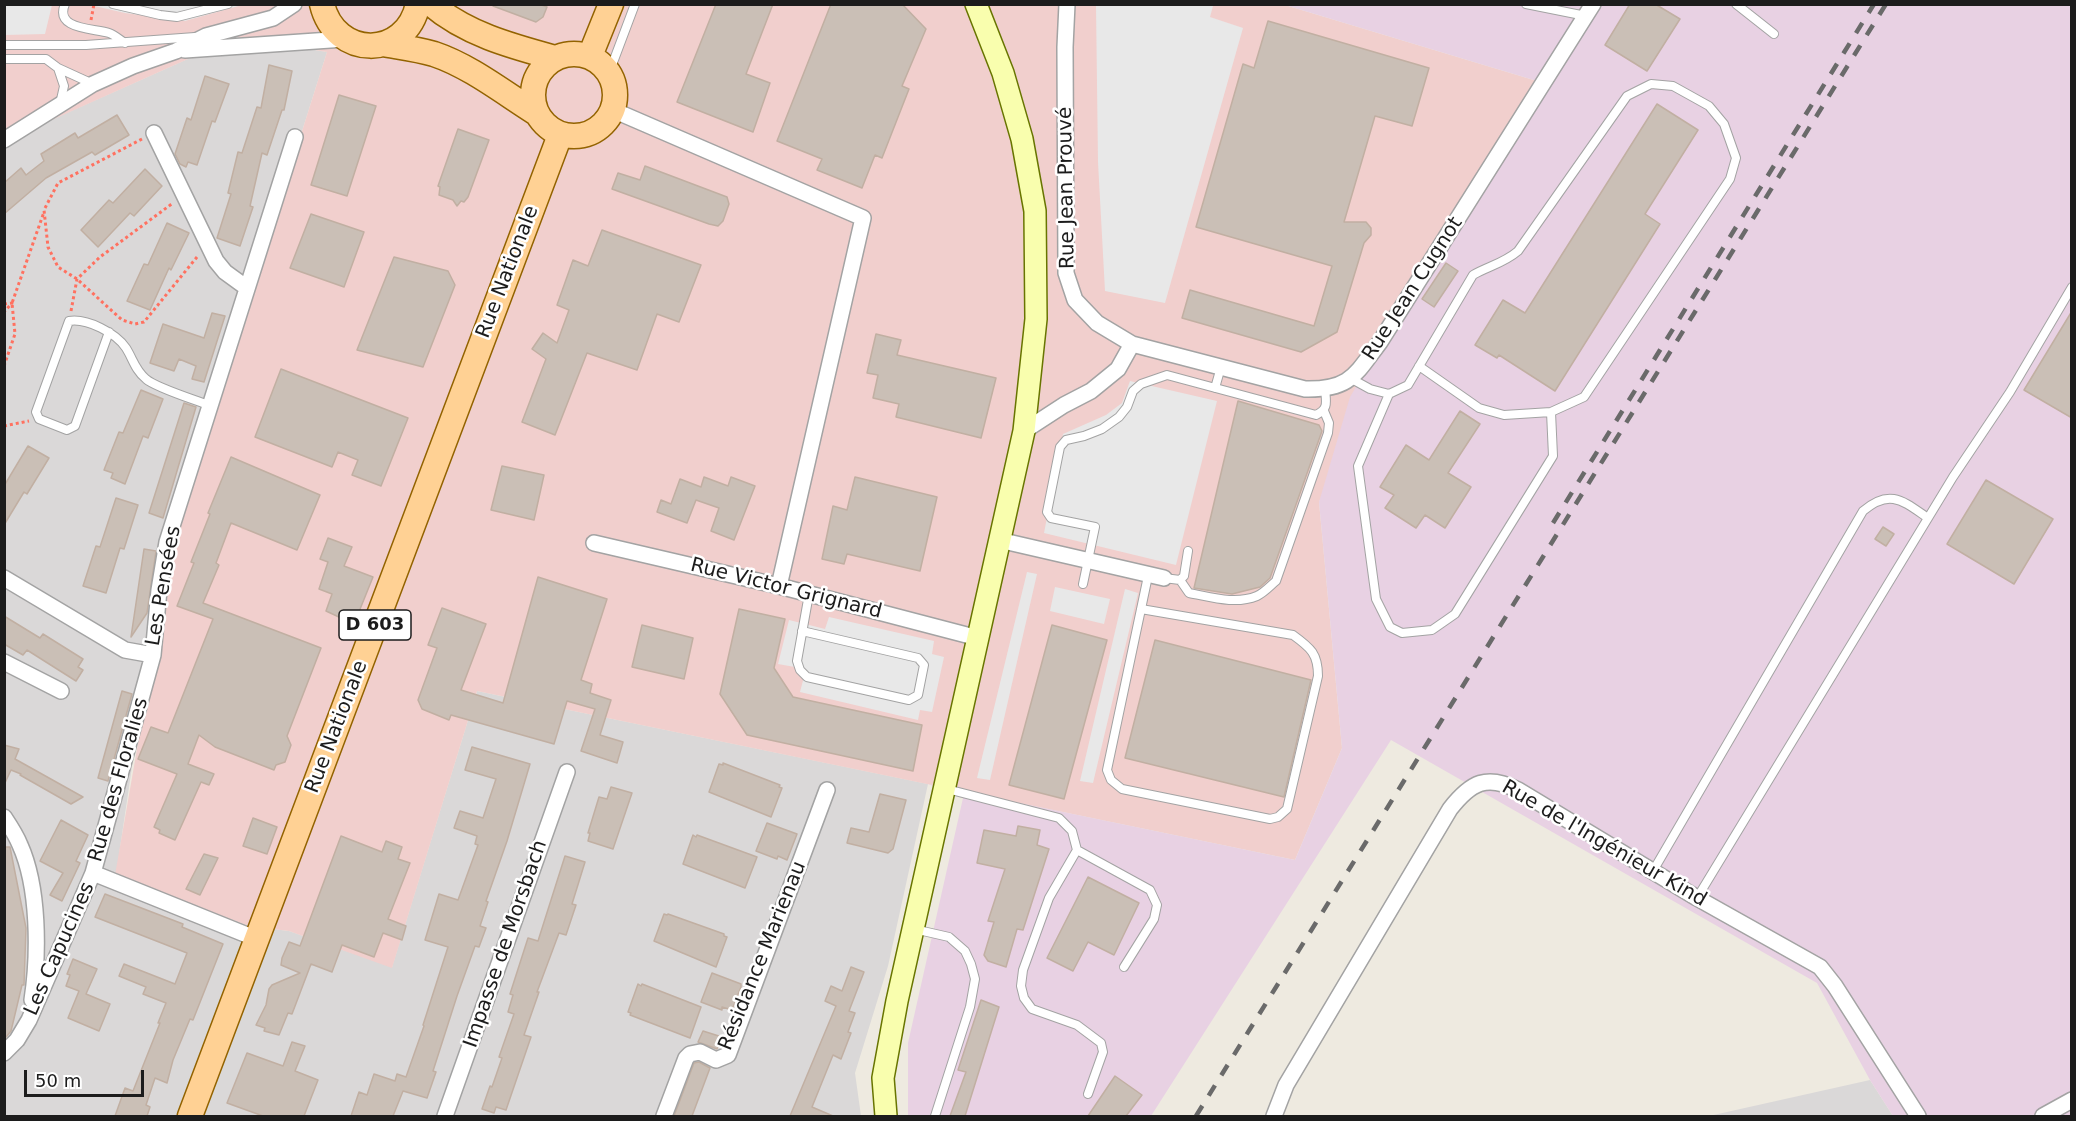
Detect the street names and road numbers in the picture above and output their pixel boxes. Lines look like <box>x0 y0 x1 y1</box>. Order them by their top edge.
street label: Rue Jean Prouvé <box>1054 107 1080 269</box>
street label: Rue Nationale <box>472 202 544 342</box>
street label: Rue Jean Cugnot <box>1358 213 1468 365</box>
street label: Les Pensées <box>142 524 186 648</box>
street label: Rue Victor Grignard <box>688 554 884 624</box>
road number: D 603 <box>339 610 411 640</box>
street label: Rue Nationale <box>301 657 373 797</box>
street label: Rue des Floralies <box>84 695 154 865</box>
street label: Rue de l'Ingénieur Kind <box>1497 776 1711 912</box>
street label: Impasse de Morsbach <box>459 837 553 1051</box>
street label: Résidance Marienau <box>714 858 812 1054</box>
street label: Les Capucines <box>20 879 100 1019</box>

